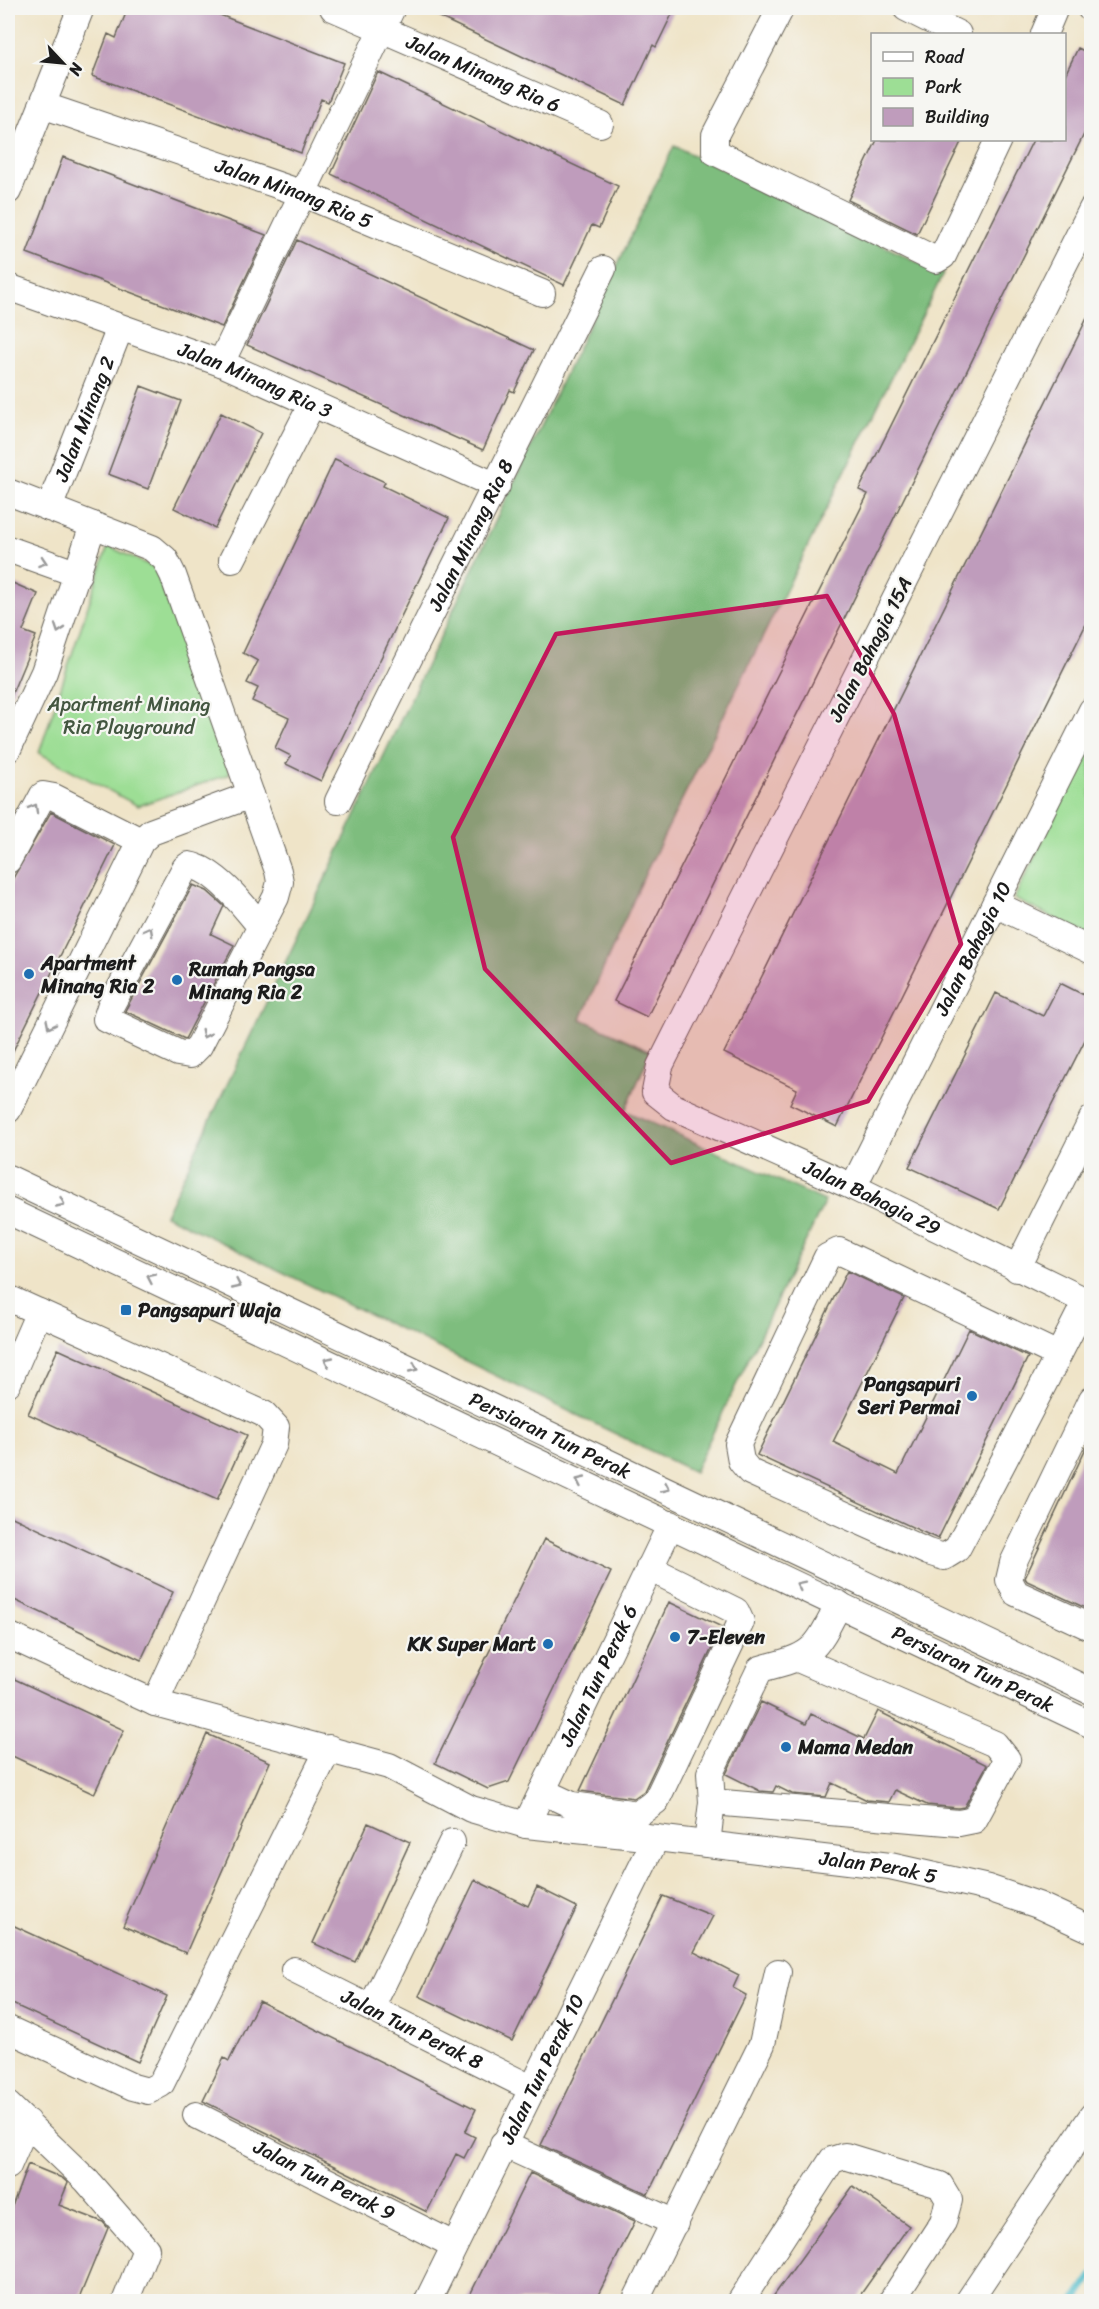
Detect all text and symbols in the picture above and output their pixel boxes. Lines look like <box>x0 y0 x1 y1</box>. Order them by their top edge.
street label: Jalan Minang Ria 6 <box>400 24 566 123</box>
north arrow <box>33 33 93 93</box>
legend <box>871 33 1066 141</box>
text: Road <box>925 41 965 73</box>
text: N <box>60 57 92 82</box>
text: Park <box>925 71 962 103</box>
text: Building <box>925 101 989 133</box>
street label: Jalan Minang Ria 5 <box>209 148 378 239</box>
street label: Jalan Minang Ria 3 <box>172 332 338 428</box>
street label: Jalan Minang 2 <box>44 350 125 488</box>
street label: Jalan Minang Ria 8 <box>418 453 523 618</box>
one-way arrow <box>37 554 48 567</box>
street label: Jalan Bahagia 15A <box>818 570 922 729</box>
one-way arrow <box>54 624 66 634</box>
park label: Apartment Minang Ria Playground <box>46 687 211 745</box>
one-way arrow <box>27 804 39 815</box>
street label: Jalan Bahagia 10 <box>924 875 1022 1023</box>
one-way arrow <box>142 927 153 937</box>
place label: Apartment Minang Ria 2 <box>40 946 155 1004</box>
place label: Rumah Pangsa Minang Ria 2 <box>188 952 315 1010</box>
marker: Apartment Minang Ria 2 <box>22 967 36 981</box>
marker: Rumah Pangsa Minang Ria 2 <box>170 973 184 987</box>
one-way arrow <box>46 1019 58 1030</box>
one-way arrow <box>201 1028 212 1038</box>
street label: Jalan Bahagia 29 <box>796 1149 947 1245</box>
one-way arrow <box>54 1195 65 1207</box>
one-way arrow <box>147 1274 158 1286</box>
one-way arrow <box>231 1278 242 1290</box>
place label: Pangsapuri Waja <box>138 1293 282 1328</box>
marker: Pangsapuri Waja <box>119 1303 133 1317</box>
one-way arrow <box>323 1357 334 1369</box>
one-way arrow <box>407 1361 418 1373</box>
place label: Pangsapuri Seri Permai <box>857 1367 961 1425</box>
street label: Persiaran Tun Perak <box>463 1382 637 1489</box>
marker: Pangsapuri Seri Permai <box>965 1389 979 1403</box>
one-way arrow <box>576 1476 587 1488</box>
one-way arrow <box>659 1481 670 1493</box>
one-way arrow <box>795 1581 806 1593</box>
street label: Jalan Tun Perak 6 <box>549 1599 648 1754</box>
street label: Persiaran Tun Perak <box>886 1616 1060 1723</box>
place label: 7-Eleven <box>687 1620 765 1655</box>
place label: KK Super Mart <box>407 1627 536 1662</box>
marker: 7-Eleven <box>668 1630 682 1644</box>
marker: KK Super Mart <box>541 1637 555 1651</box>
place label: Mama Medan <box>797 1730 913 1765</box>
marker: Mama Medan <box>779 1740 793 1754</box>
street label: Jalan Perak 5 <box>816 1841 941 1894</box>
street label: Jalan Tun Perak 8 <box>334 1979 489 2079</box>
street label: Jalan Tun Perak 10 <box>490 1988 594 2151</box>
street label: Jalan Tun Perak 9 <box>246 2129 401 2231</box>

